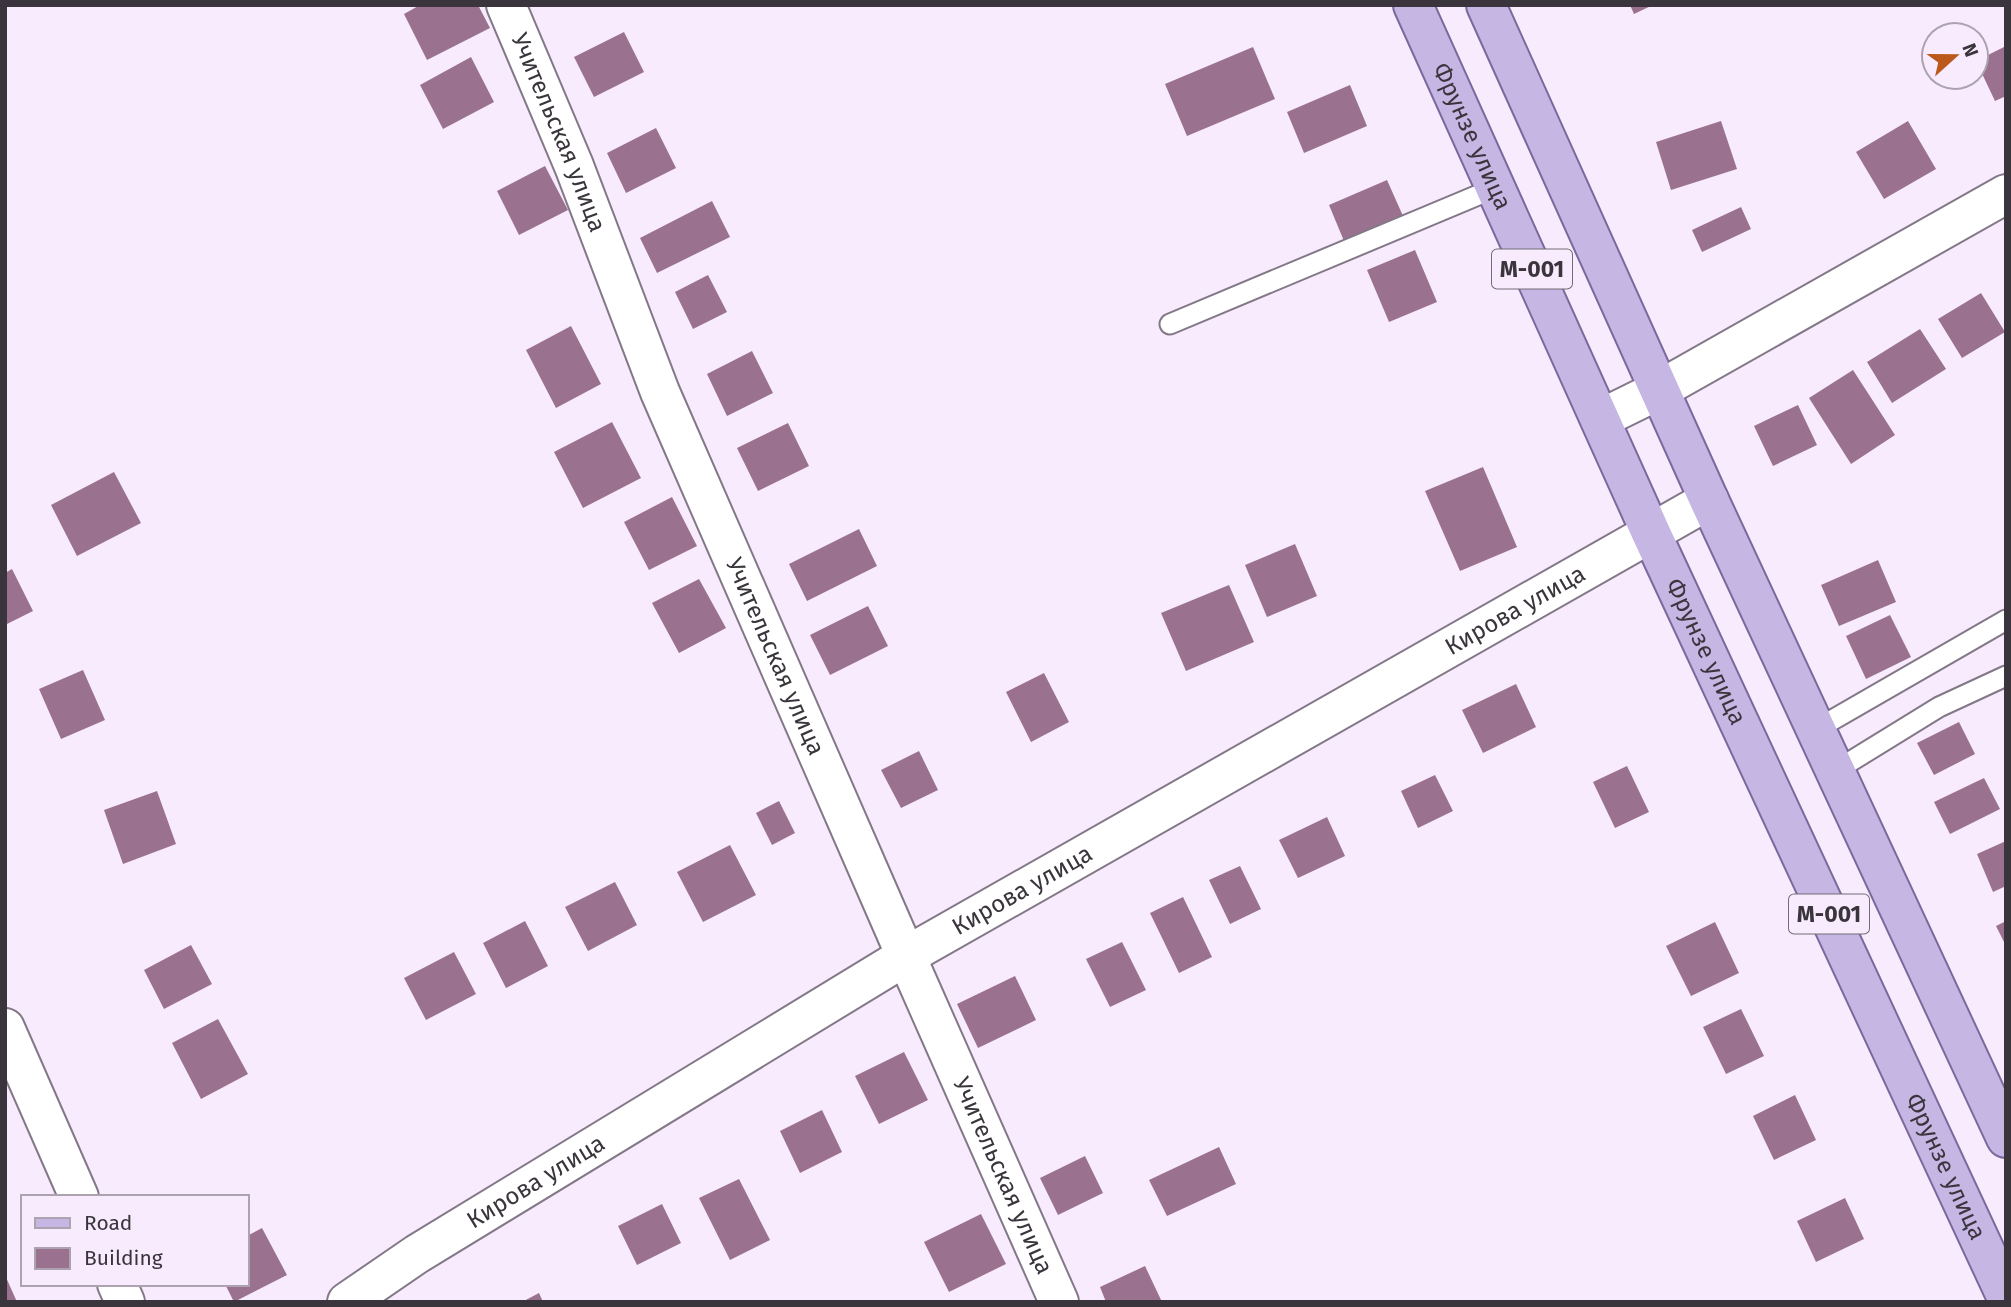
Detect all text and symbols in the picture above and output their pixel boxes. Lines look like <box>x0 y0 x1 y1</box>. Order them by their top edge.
north arrow <box>1920 21 1990 91</box>
street label: Учительская улица <box>505 29 612 236</box>
text: N <box>1957 40 1983 60</box>
street label: Фрунзе улица <box>1427 58 1517 214</box>
road number: M-001 <box>1492 250 1572 288</box>
street label: Учительская улица <box>720 553 831 759</box>
street label: Кирова улица <box>1440 559 1590 661</box>
street label: Фрунзе улица <box>1660 574 1752 729</box>
street label: Кирова улица <box>947 839 1097 941</box>
road number: M-001 <box>1789 894 1869 934</box>
street label: Учительская улица <box>947 1073 1059 1278</box>
street label: Фрунзе улица <box>1900 1089 1992 1244</box>
street label: Кирова улица <box>462 1129 610 1234</box>
legend <box>21 1195 248 1286</box>
text: Road <box>84 1210 132 1236</box>
text: Building <box>84 1245 163 1271</box>

